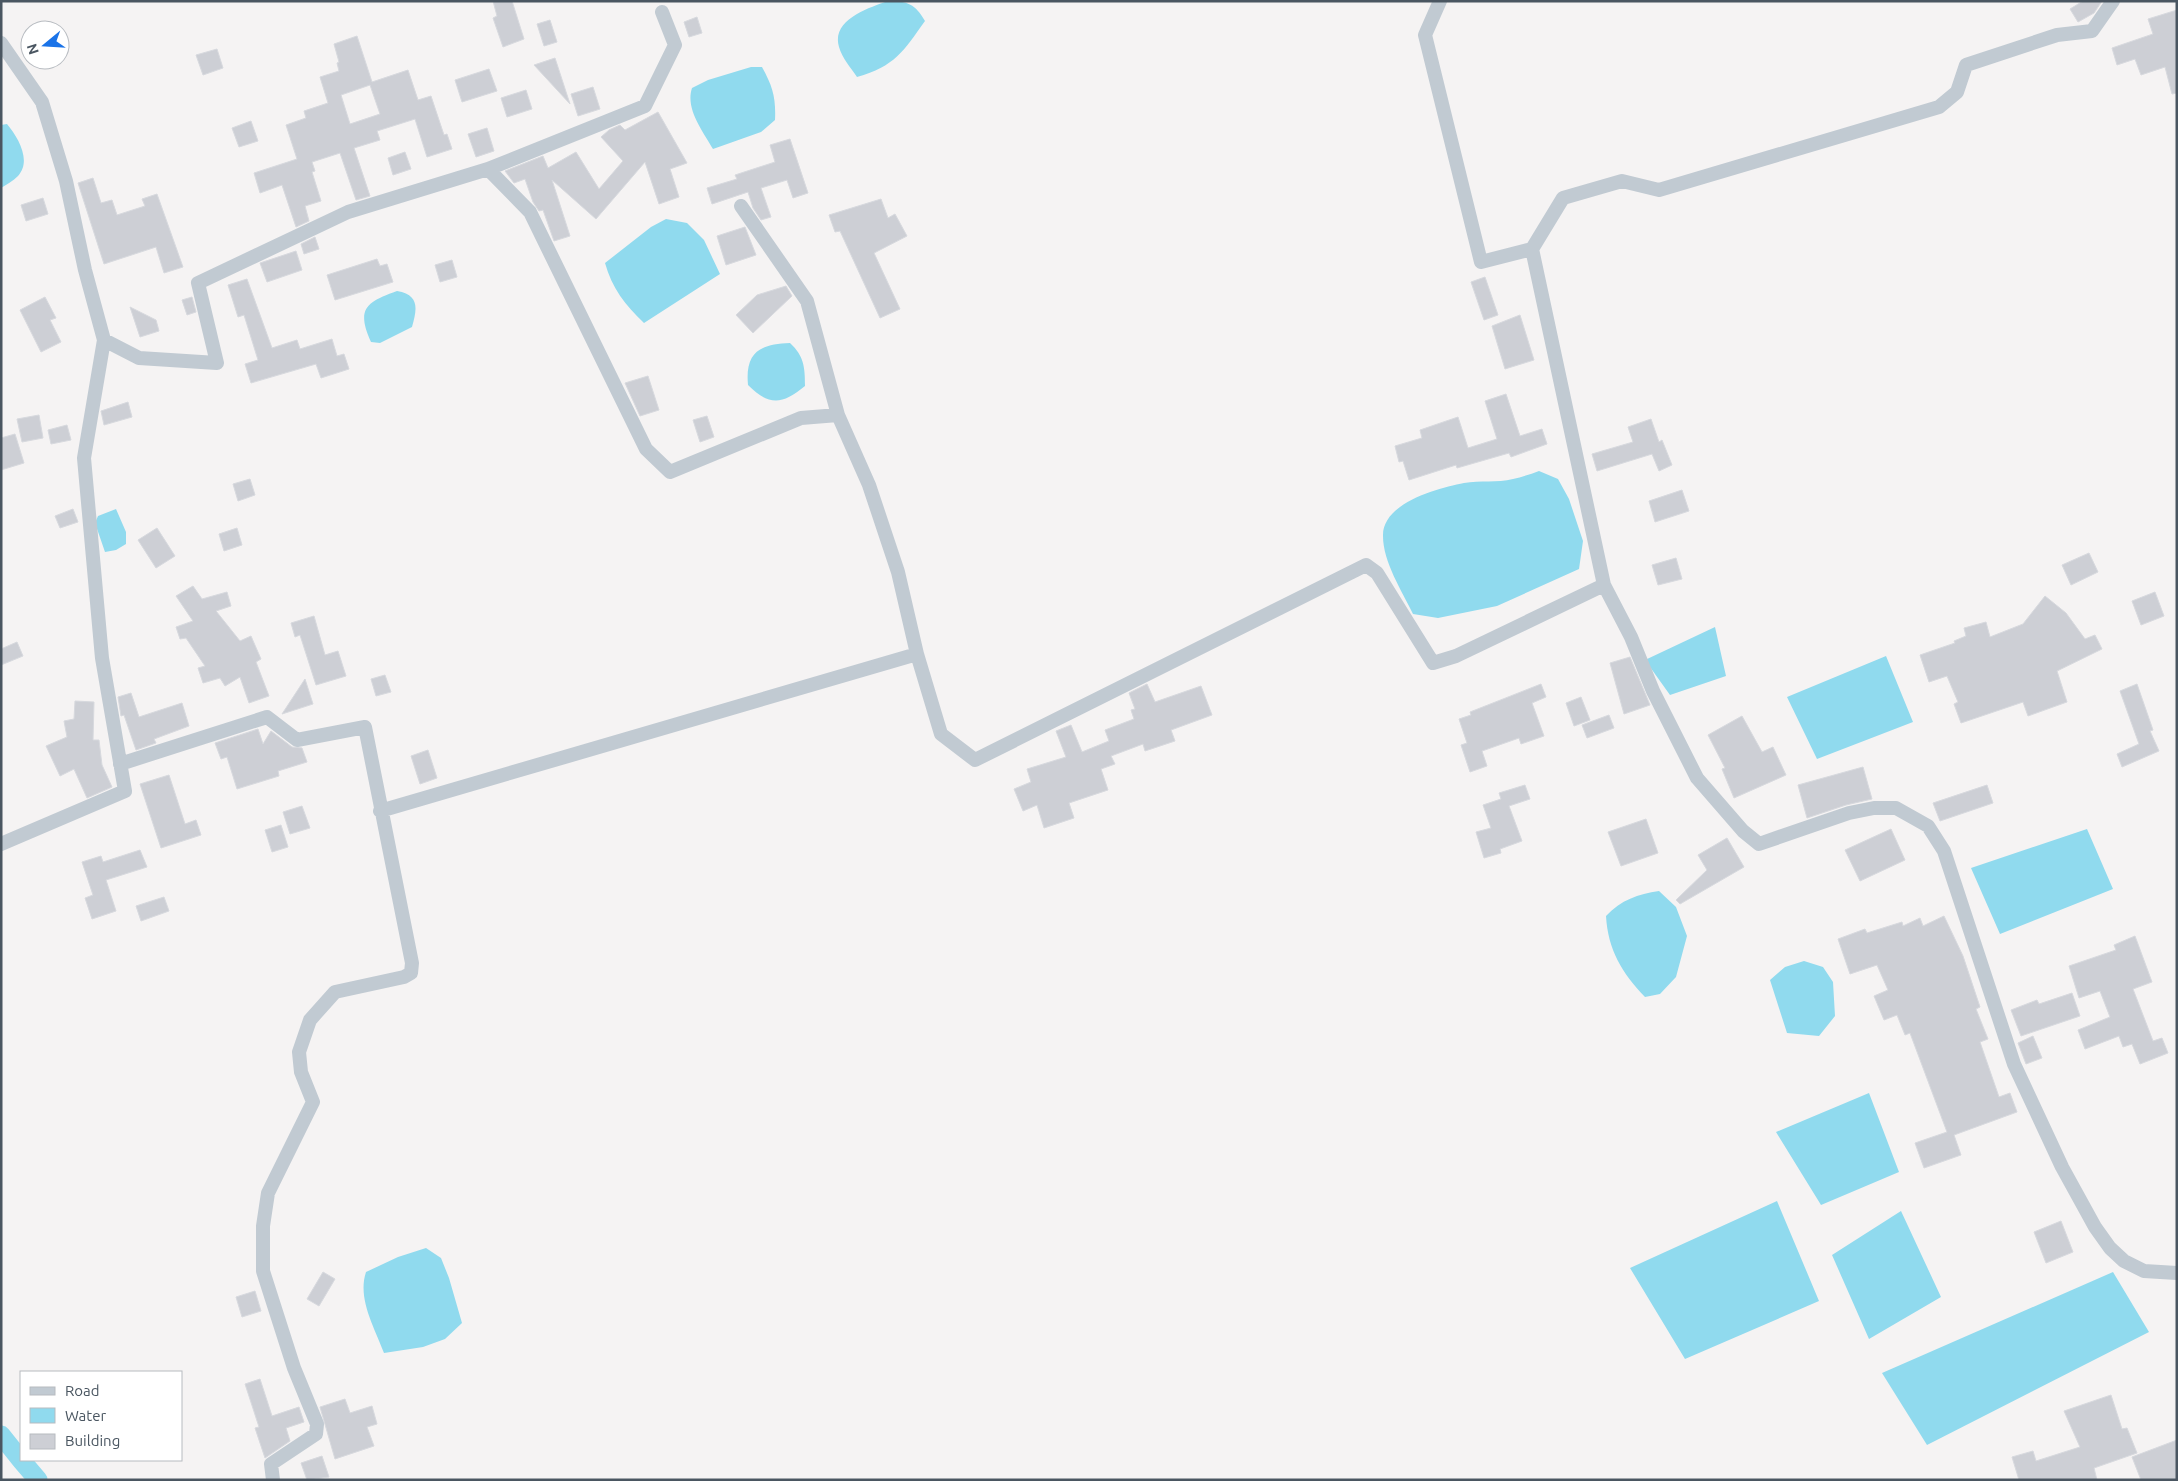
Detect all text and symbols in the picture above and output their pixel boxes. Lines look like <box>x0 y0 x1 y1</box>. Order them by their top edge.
north arrow <box>20 20 70 70</box>
text: N <box>23 42 42 56</box>
legend <box>20 1371 182 1461</box>
text: Road <box>65 1382 100 1399</box>
text: Water <box>65 1407 106 1424</box>
text: Building <box>65 1432 120 1449</box>

